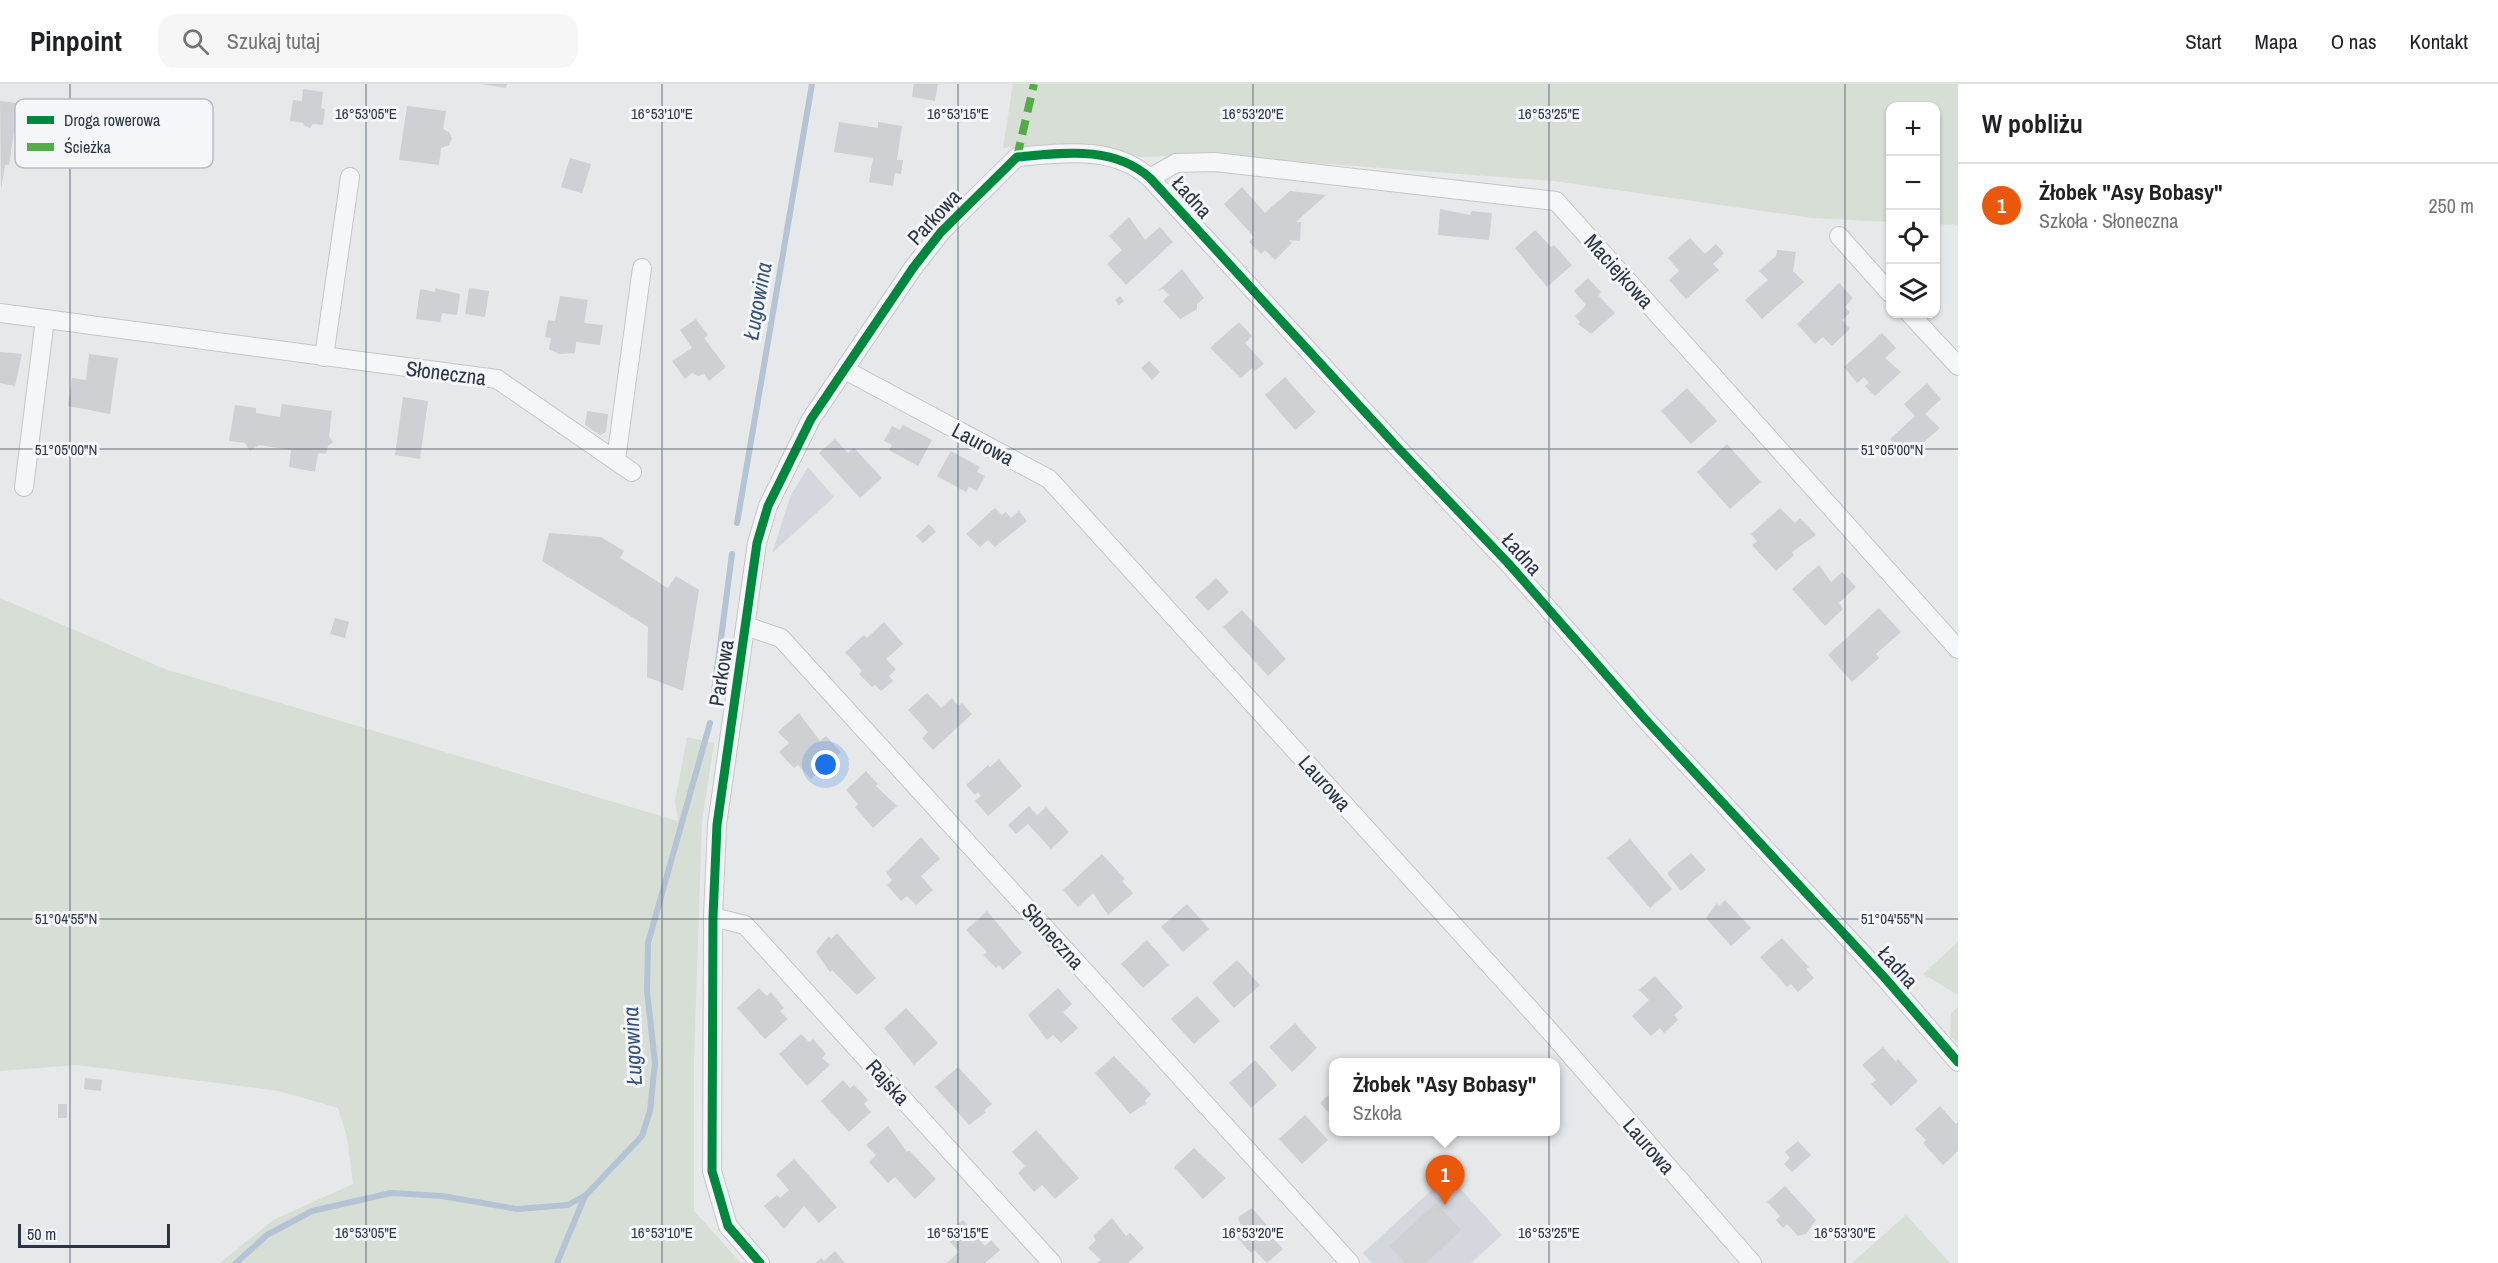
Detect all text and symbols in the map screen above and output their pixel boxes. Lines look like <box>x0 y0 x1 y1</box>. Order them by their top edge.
search box <box>158 14 578 68</box>
text: Pinpoint <box>30 22 122 60</box>
icon: search <box>179 25 212 58</box>
text: Szukaj tutaj <box>227 26 320 56</box>
text: Start <box>2185 27 2222 56</box>
text: Mapa <box>2255 27 2298 56</box>
text: O nas <box>2331 27 2377 56</box>
text: Kontakt <box>2410 27 2468 56</box>
legend <box>15 99 213 168</box>
map controls <box>1886 102 1940 318</box>
button: + <box>1886 102 1940 156</box>
text: 16°53'05"E <box>335 103 397 124</box>
text: 16°53'10"E <box>631 103 693 124</box>
text: 16°53'15"E <box>927 103 989 124</box>
text: 16°53'20"E <box>1222 103 1284 124</box>
text: 16°53'25"E <box>1518 103 1580 124</box>
text: W pobliżu <box>1982 106 2083 141</box>
text: Droga rowerowa <box>64 109 161 131</box>
text: Ścieżka <box>64 136 111 158</box>
button: − <box>1886 156 1940 210</box>
street label: Ładna <box>1165 170 1219 225</box>
text: Żłobek "Asy Bobasy" <box>2039 177 2223 207</box>
street label: Parkowa <box>901 182 968 251</box>
text: 1 <box>1997 192 2006 219</box>
text: 250 m <box>2428 192 2474 219</box>
text: Szkoła · Słoneczna <box>2039 207 2178 234</box>
button: locate <box>1886 210 1940 264</box>
street label: Maciejkowa <box>1578 228 1660 315</box>
water label: Ługowina <box>735 260 779 343</box>
button: layers <box>1886 264 1940 318</box>
street label: Słoneczna <box>404 354 488 392</box>
street label: Laurowa <box>947 416 1019 473</box>
text: 51°05'00"N <box>35 439 97 460</box>
text: 51°05'00"N <box>1861 439 1923 460</box>
street label: Ładna <box>1495 527 1549 582</box>
street label: Parkowa <box>701 637 741 708</box>
street label: Laurowa <box>1292 749 1358 818</box>
your location <box>811 750 840 779</box>
street label: Słoneczna <box>1015 896 1091 976</box>
text: 51°04'55"N <box>35 908 97 929</box>
text: 51°04'55"N <box>1861 908 1923 929</box>
street label: Ładna <box>1871 940 1925 995</box>
water label: Ługowina <box>615 1006 649 1087</box>
street label: Rajska <box>860 1053 917 1112</box>
popup <box>1329 1058 1560 1136</box>
text: Żłobek "Asy Bobasy" <box>1353 1069 1536 1099</box>
text: Szkoła <box>1353 1099 1402 1126</box>
street label: Laurowa <box>1616 1112 1682 1181</box>
pin: 1 <box>1426 1156 1464 1205</box>
scale bar <box>18 1221 170 1248</box>
text: 16°53'05"E <box>335 1222 397 1243</box>
text: 16°53'10"E <box>631 1222 693 1243</box>
text: 16°53'15"E <box>927 1222 989 1243</box>
text: 16°53'20"E <box>1222 1222 1284 1243</box>
text: 16°53'25"E <box>1518 1222 1580 1243</box>
text: 16°53'30"E <box>1814 1222 1876 1243</box>
text: 50 m <box>27 1223 56 1245</box>

